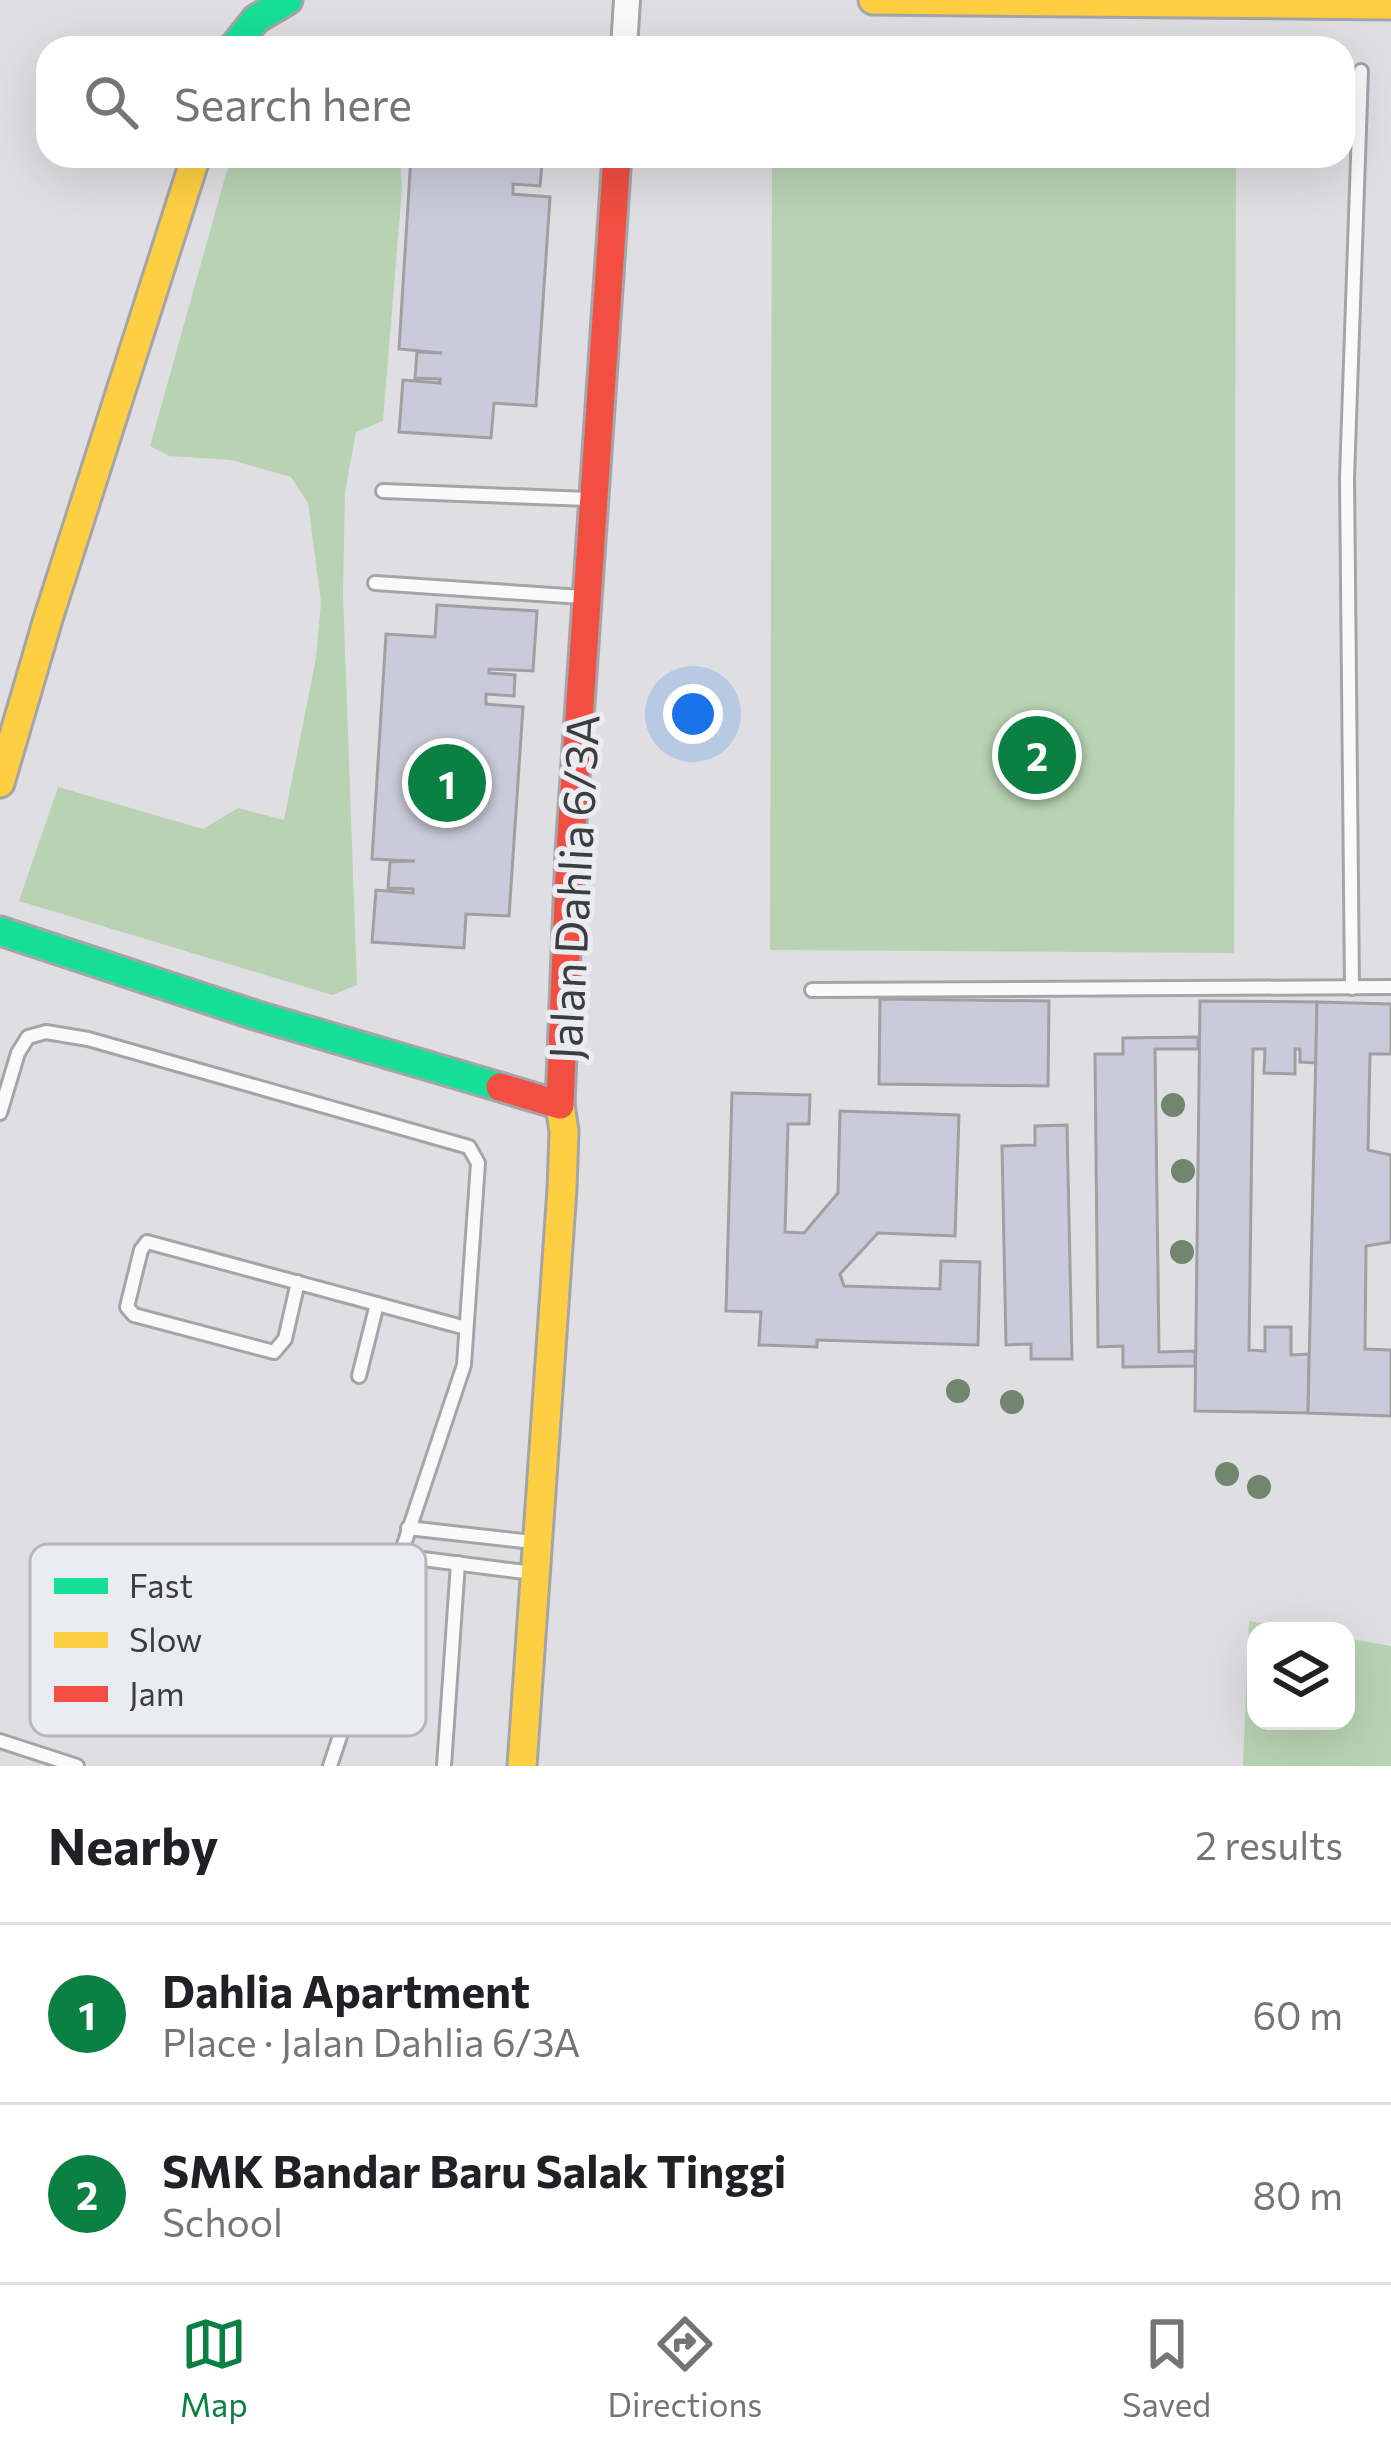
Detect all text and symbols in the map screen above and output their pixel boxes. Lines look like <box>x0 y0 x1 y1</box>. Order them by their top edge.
search box <box>36 36 1355 168</box>
icon: search <box>78 69 144 135</box>
text: Search here <box>174 75 412 130</box>
your location <box>663 684 723 744</box>
pin: 2 <box>998 710 1076 800</box>
street label: Jalan Dahlia 6/3A <box>535 713 609 1061</box>
pin: 1 <box>408 738 486 828</box>
legend <box>30 1544 426 1736</box>
text: Fast <box>129 1564 193 1605</box>
text: Slow <box>129 1618 202 1659</box>
map controls <box>1247 1622 1355 1730</box>
button: layers <box>1247 1622 1355 1730</box>
text: Jam <box>129 1672 185 1713</box>
text: Nearby <box>48 1813 218 1876</box>
text: 2 results <box>1195 1820 1343 1868</box>
text: Dahlia Apartment <box>162 1962 530 2017</box>
text: 1 <box>78 1990 96 2038</box>
text: 60 m <box>1252 1990 1343 2038</box>
text: Place · Jalan Dahlia 6/3A <box>162 2017 580 2065</box>
text: SMK Bandar Baru Salak Tinggi <box>162 2142 786 2197</box>
text: 2 <box>76 2170 98 2218</box>
text: 80 m <box>1252 2170 1343 2218</box>
text: School <box>162 2197 283 2245</box>
tab: Map <box>180 2311 248 2424</box>
tab: Directions <box>608 2311 762 2424</box>
tab: Saved <box>1122 2311 1211 2424</box>

